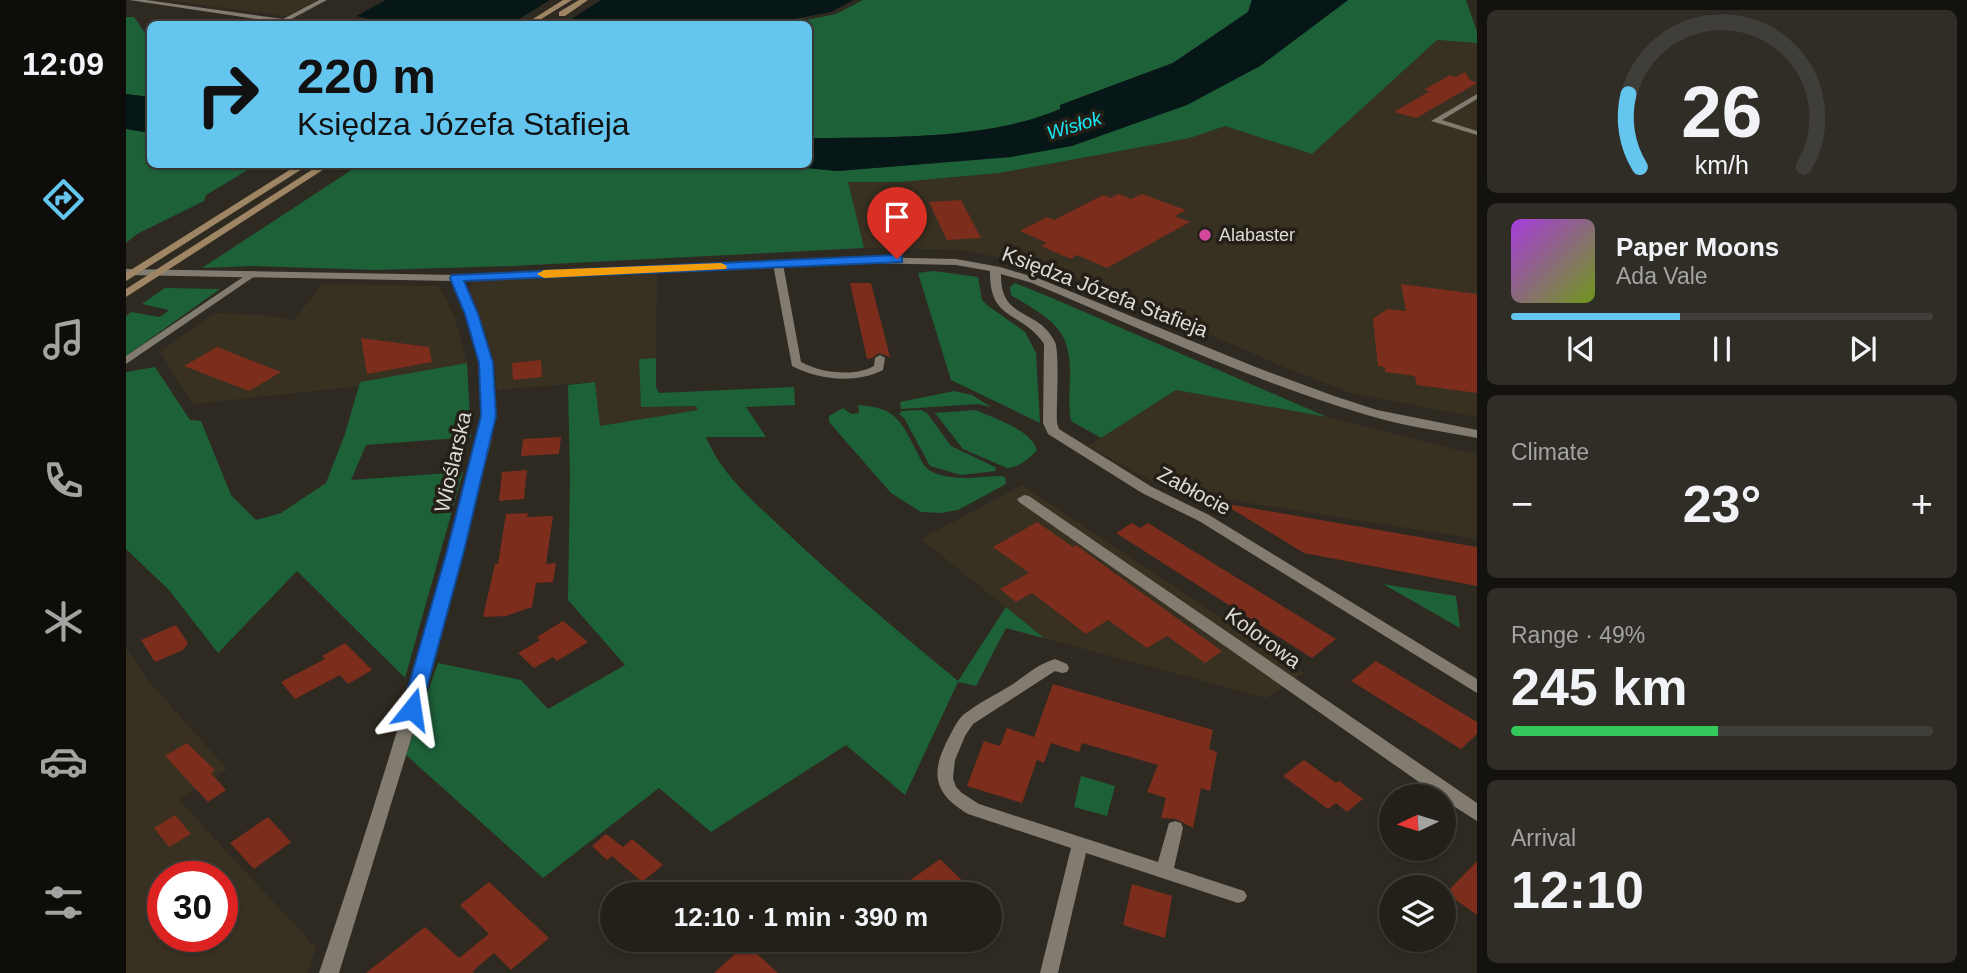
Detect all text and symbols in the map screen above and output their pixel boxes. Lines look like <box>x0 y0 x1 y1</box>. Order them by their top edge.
text: 12:09 <box>22 46 104 82</box>
icon: right <box>182 49 273 140</box>
text: 220 m <box>297 49 436 103</box>
text: 26 <box>1682 72 1762 153</box>
text: Księdza Józefa Stafieja <box>297 106 630 142</box>
water label: Wisłok <box>1044 107 1105 144</box>
text: km/h <box>1695 151 1749 179</box>
icon: directions <box>39 175 88 224</box>
pin <box>867 187 927 259</box>
icon: arrive <box>878 198 916 236</box>
place label: Alabaster <box>1219 225 1295 245</box>
marker: Alabaster <box>1197 227 1213 243</box>
text: Paper Moons <box>1616 232 1779 262</box>
street label: Księdza Józefa Stafieja <box>999 242 1211 341</box>
text: Ada Vale <box>1616 263 1708 289</box>
icon: music <box>39 315 88 364</box>
icon: previous <box>1562 330 1600 368</box>
icon: pause <box>1703 330 1741 368</box>
icon: next <box>1844 330 1882 368</box>
street label: Wioślarska <box>430 409 475 515</box>
text: Climate <box>1511 439 1589 465</box>
icon: phone <box>39 456 88 505</box>
street label: Zabłocie <box>1154 462 1235 519</box>
text: 23° <box>1683 475 1761 533</box>
text: − <box>1511 483 1533 525</box>
text: + <box>1911 483 1933 525</box>
icon: climate <box>39 597 88 646</box>
street label: Kolorowa <box>1221 603 1306 673</box>
text: Range · 49% <box>1511 622 1645 648</box>
text: 245 km <box>1511 658 1687 716</box>
position arrow <box>375 672 449 746</box>
icon: car <box>39 737 88 786</box>
north arrow <box>1379 784 1456 861</box>
map controls <box>1379 784 1456 952</box>
text: Arrival <box>1511 825 1576 851</box>
speed limit sign: 30 <box>147 861 238 952</box>
text: 12:10 <box>1511 861 1644 919</box>
button: layers <box>1379 875 1456 952</box>
icon: filters <box>39 878 88 927</box>
text: 12:10 · 1 min · 390 m <box>674 902 928 932</box>

